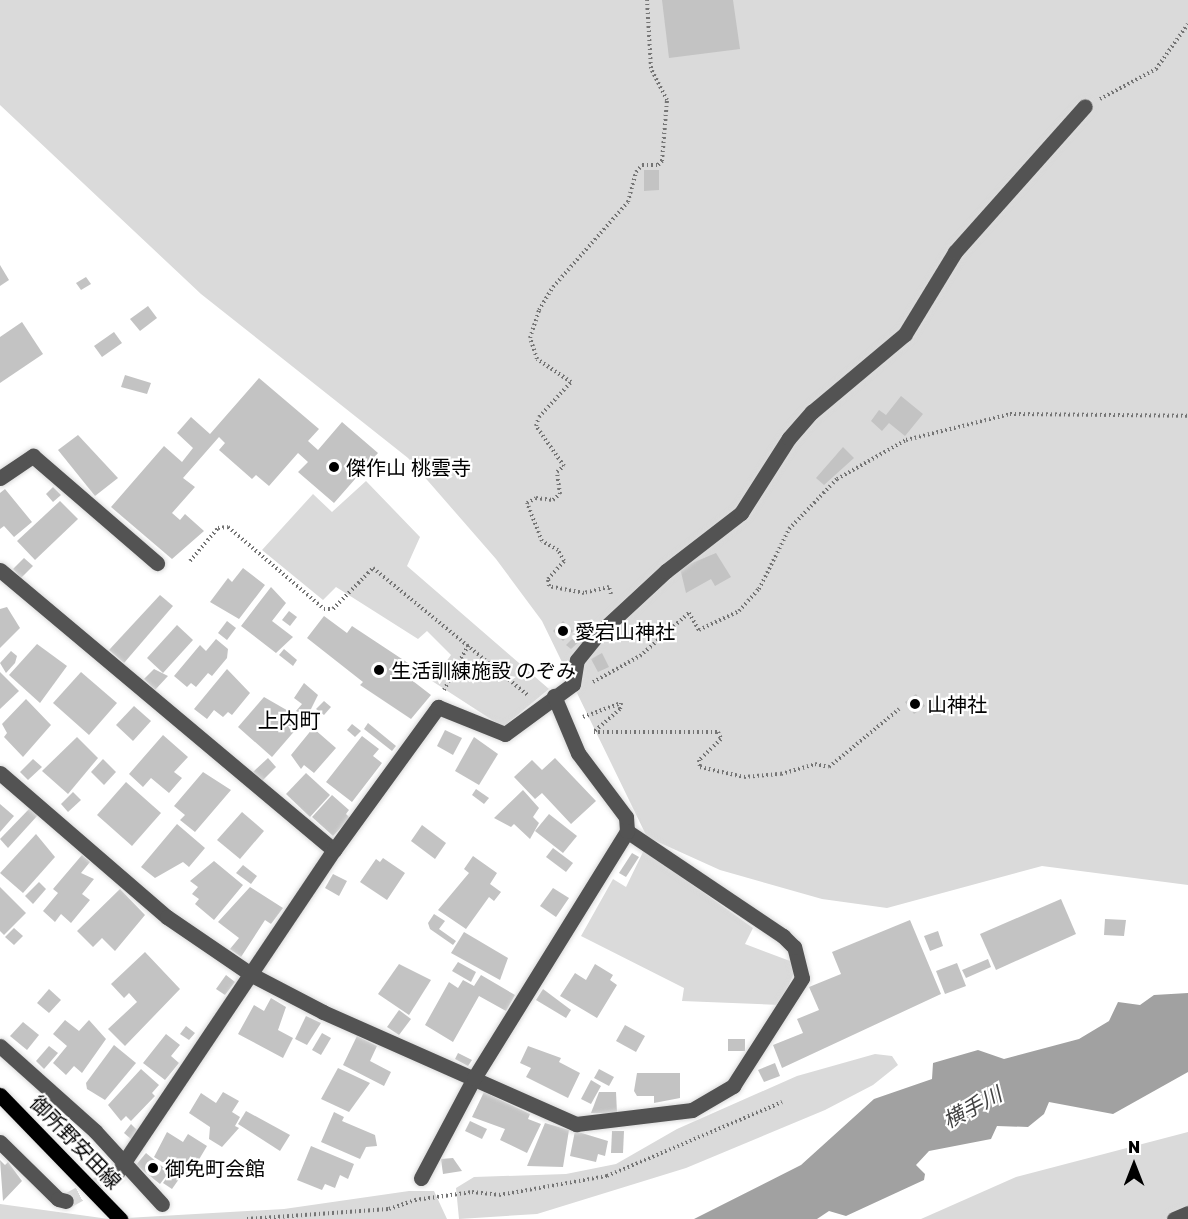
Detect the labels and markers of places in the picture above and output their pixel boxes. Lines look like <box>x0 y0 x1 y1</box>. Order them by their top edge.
place label: 傑作山 桃雲寺 <box>346 455 471 479</box>
marker: 傑作山 桃雲寺 <box>327 460 341 474</box>
place label: 愛宕山神社 <box>575 619 675 643</box>
marker: 愛宕山神社 <box>556 624 570 638</box>
place label: 生活訓練施設 のぞみ <box>391 658 576 682</box>
marker: 生活訓練施設 のぞみ <box>372 663 386 677</box>
place label: 山神社 <box>927 692 987 716</box>
marker: 山神社 <box>908 697 922 711</box>
place label: 御免町会館 <box>165 1156 265 1180</box>
marker: 御免町会館 <box>146 1161 160 1175</box>

